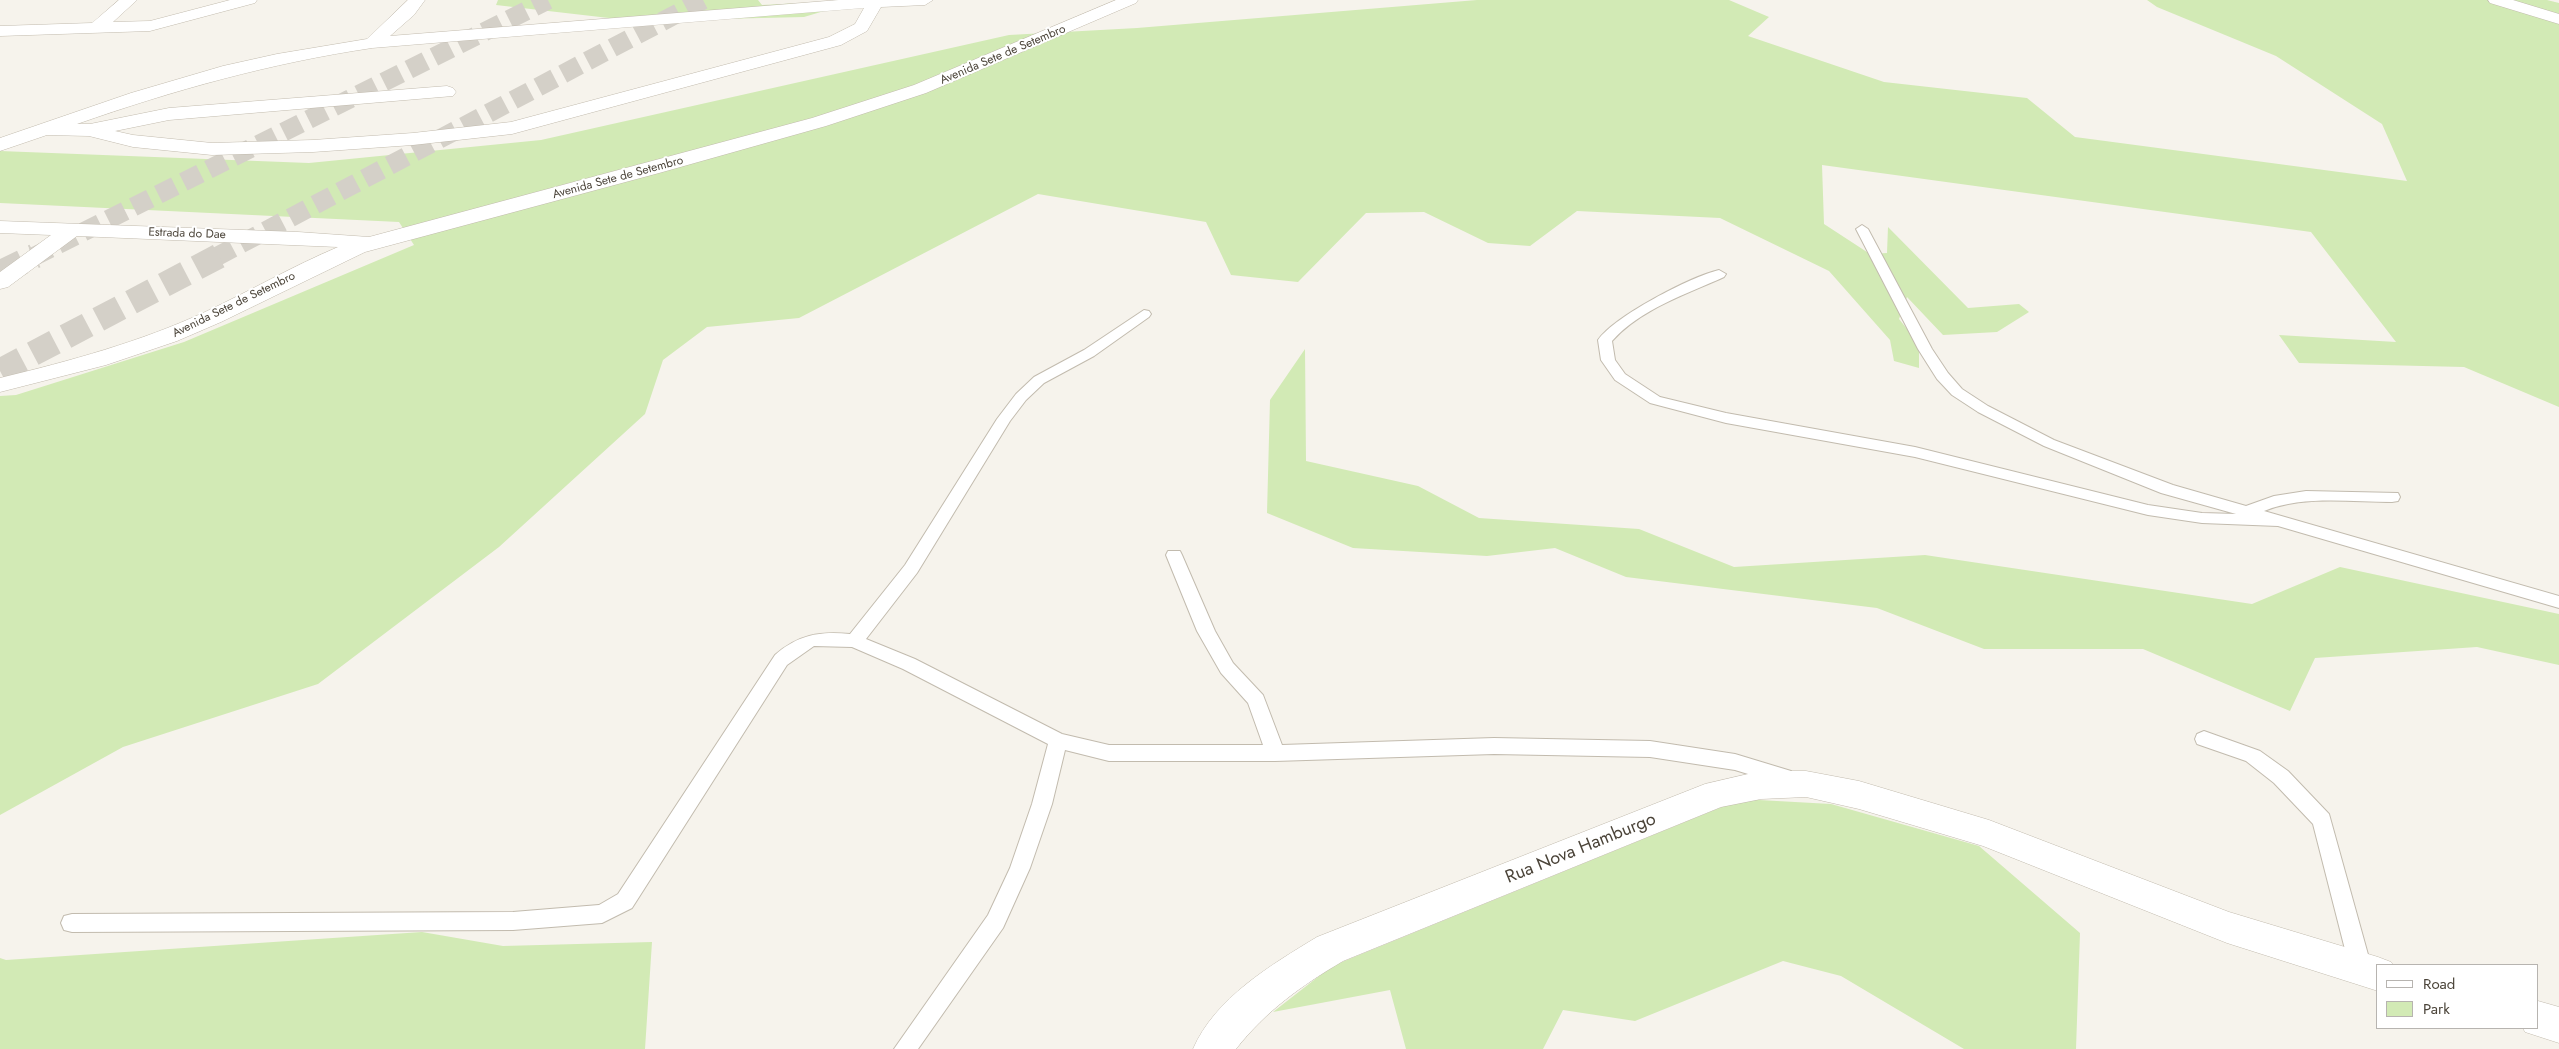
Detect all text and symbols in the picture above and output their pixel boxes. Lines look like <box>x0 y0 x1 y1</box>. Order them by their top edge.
street label: Avenida Sete de Setembro <box>938 22 1068 88</box>
street label: Avenida Sete de Setembro <box>551 154 685 202</box>
street label: Estrada do Dae <box>148 225 226 243</box>
street label: Avenida Sete de Setembro <box>170 269 298 341</box>
street label: Rua Nova Hamburgo <box>1503 809 1659 889</box>
legend <box>2376 964 2539 1029</box>
text: Road <box>2423 973 2455 995</box>
text: Park <box>2423 998 2450 1020</box>

